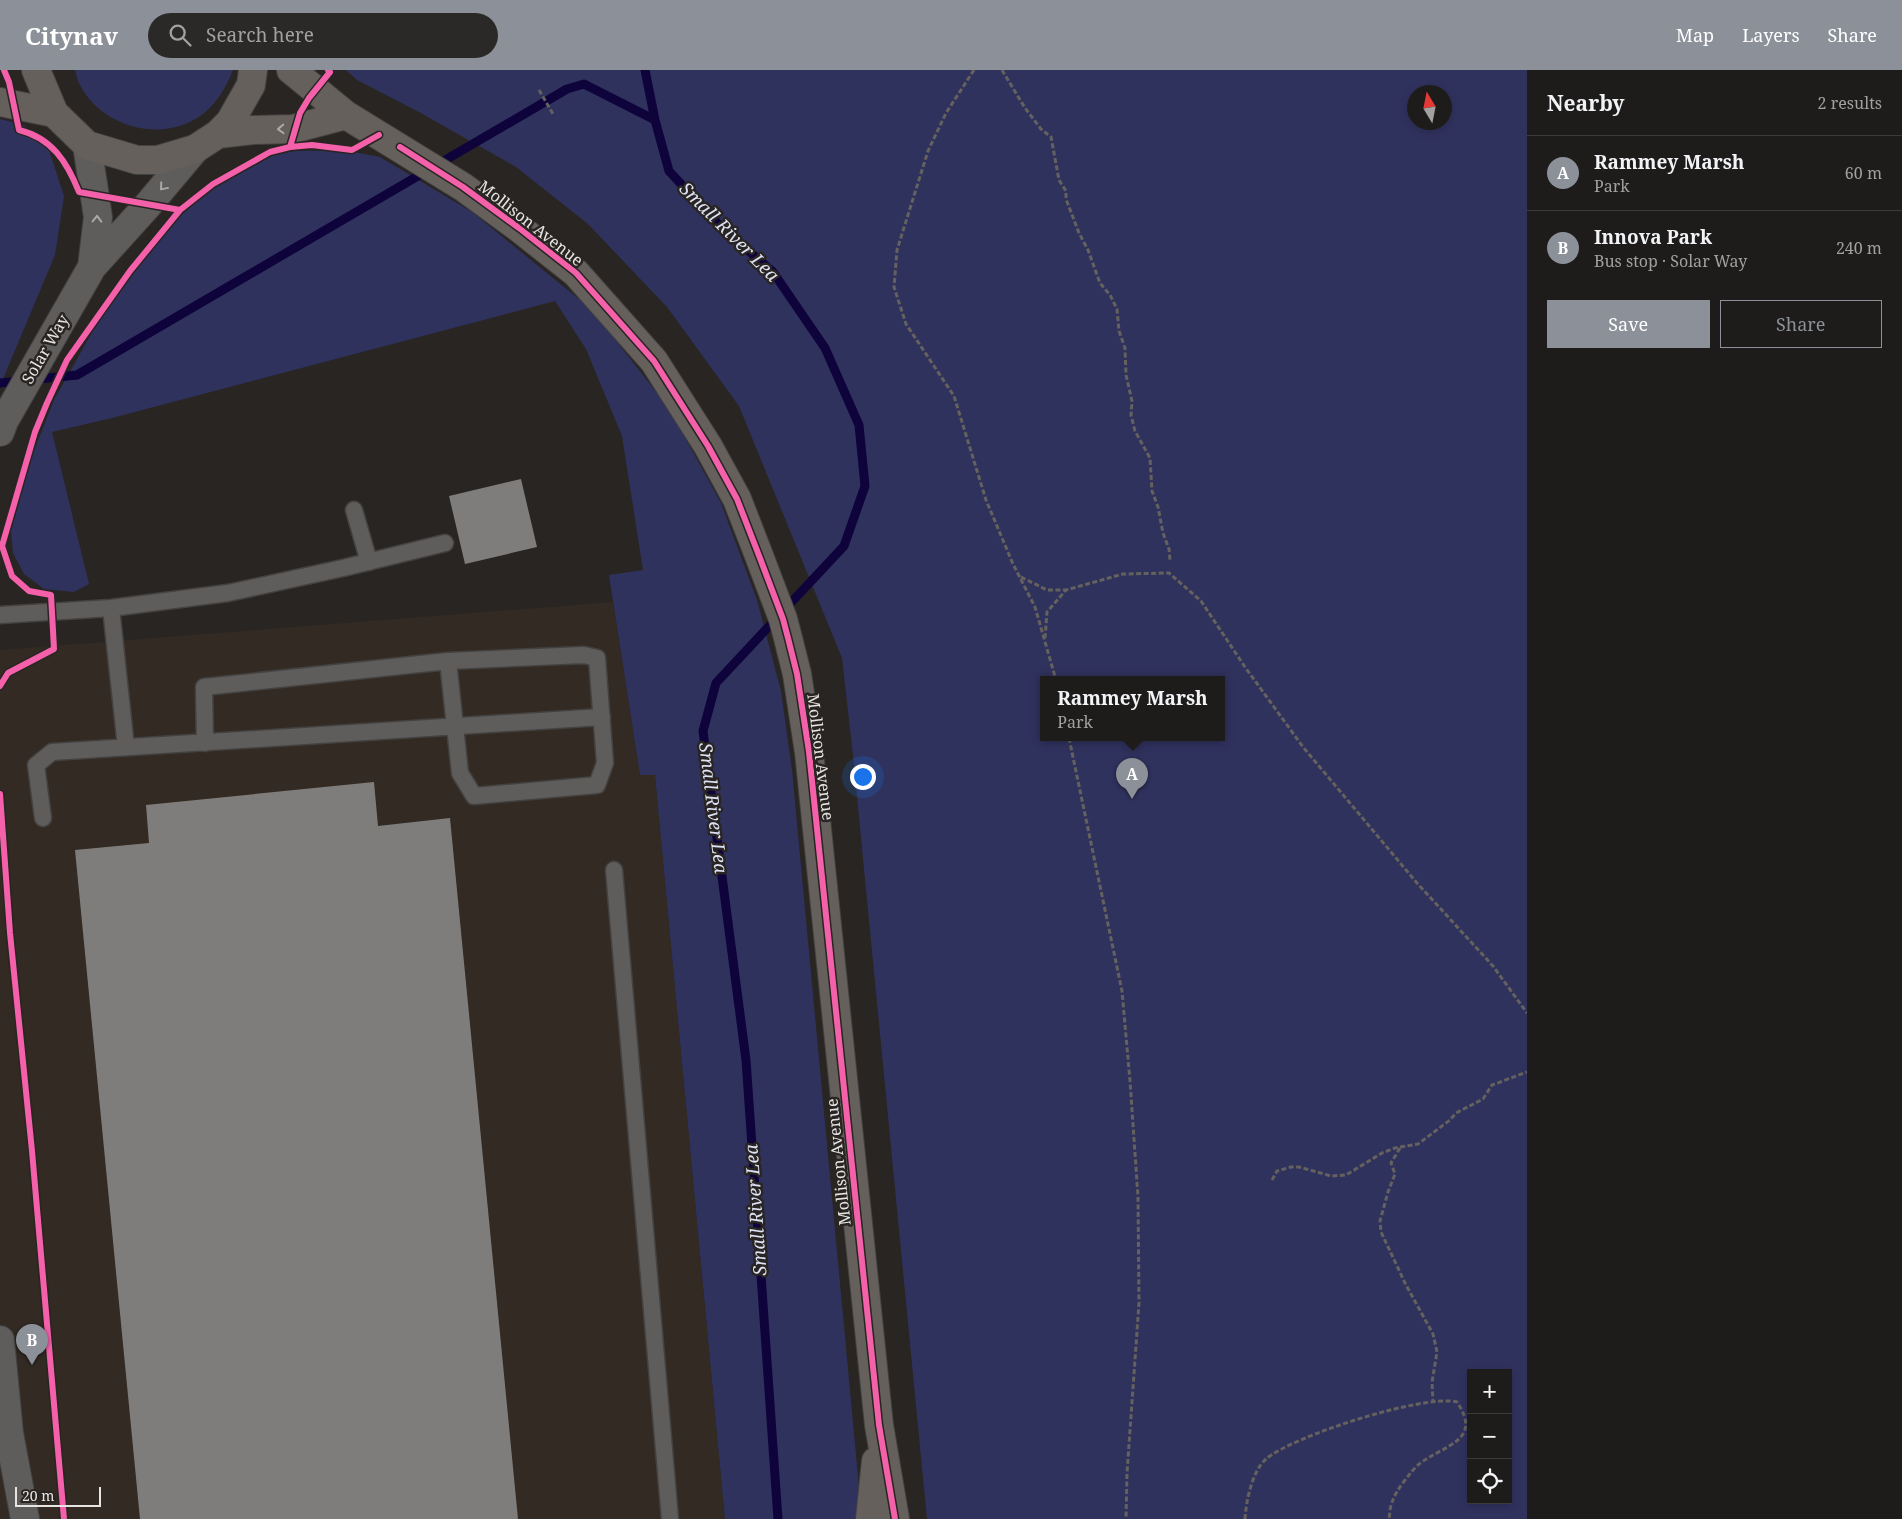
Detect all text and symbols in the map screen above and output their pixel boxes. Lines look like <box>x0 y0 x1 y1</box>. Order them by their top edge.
search box <box>148 13 498 58</box>
text: Citynav <box>25 19 118 52</box>
icon: search <box>166 21 194 49</box>
text: Search here <box>206 22 314 48</box>
text: Map <box>1676 23 1714 47</box>
text: Layers <box>1742 23 1800 47</box>
text: Share <box>1828 23 1877 47</box>
north arrow <box>1407 85 1452 130</box>
text: Nearby <box>1547 89 1625 117</box>
text: 2 results <box>1818 92 1882 114</box>
one-way arrow <box>277 124 284 134</box>
text: Rammey Marsh <box>1594 149 1744 175</box>
text: A <box>1557 162 1569 184</box>
text: 60 m <box>1845 162 1882 184</box>
street label: Mollison Avenue <box>474 175 588 271</box>
text: Park <box>1594 175 1630 197</box>
water label: Small River Lea <box>675 176 785 287</box>
one-way arrow <box>160 181 169 190</box>
one-way arrow <box>92 214 102 222</box>
text: Innova Park <box>1594 224 1712 250</box>
text: B <box>1558 237 1568 259</box>
text: 240 m <box>1836 237 1882 259</box>
text: Bus stop · Solar Way <box>1594 250 1747 272</box>
button: Save <box>1547 300 1710 348</box>
button: Share <box>1720 300 1882 348</box>
street label: Solar Way <box>16 309 74 388</box>
popup <box>1040 676 1225 741</box>
text: Rammey Marsh <box>1057 685 1208 711</box>
street label: Mollison Avenue <box>802 692 840 822</box>
text: Park <box>1057 711 1093 733</box>
water label: Small River Lea <box>694 741 734 875</box>
pin: A <box>1116 758 1148 799</box>
your location <box>850 764 876 790</box>
street label: Mollison Avenue <box>820 1097 856 1227</box>
water label: Small River Lea <box>738 1143 772 1277</box>
pin: B <box>16 1324 48 1365</box>
map controls <box>1467 1369 1512 1504</box>
button: + <box>1467 1369 1512 1414</box>
button: − <box>1467 1414 1512 1459</box>
button: locate <box>1467 1459 1512 1504</box>
scale bar <box>15 1484 101 1507</box>
text: 20 m <box>22 1486 55 1505</box>

